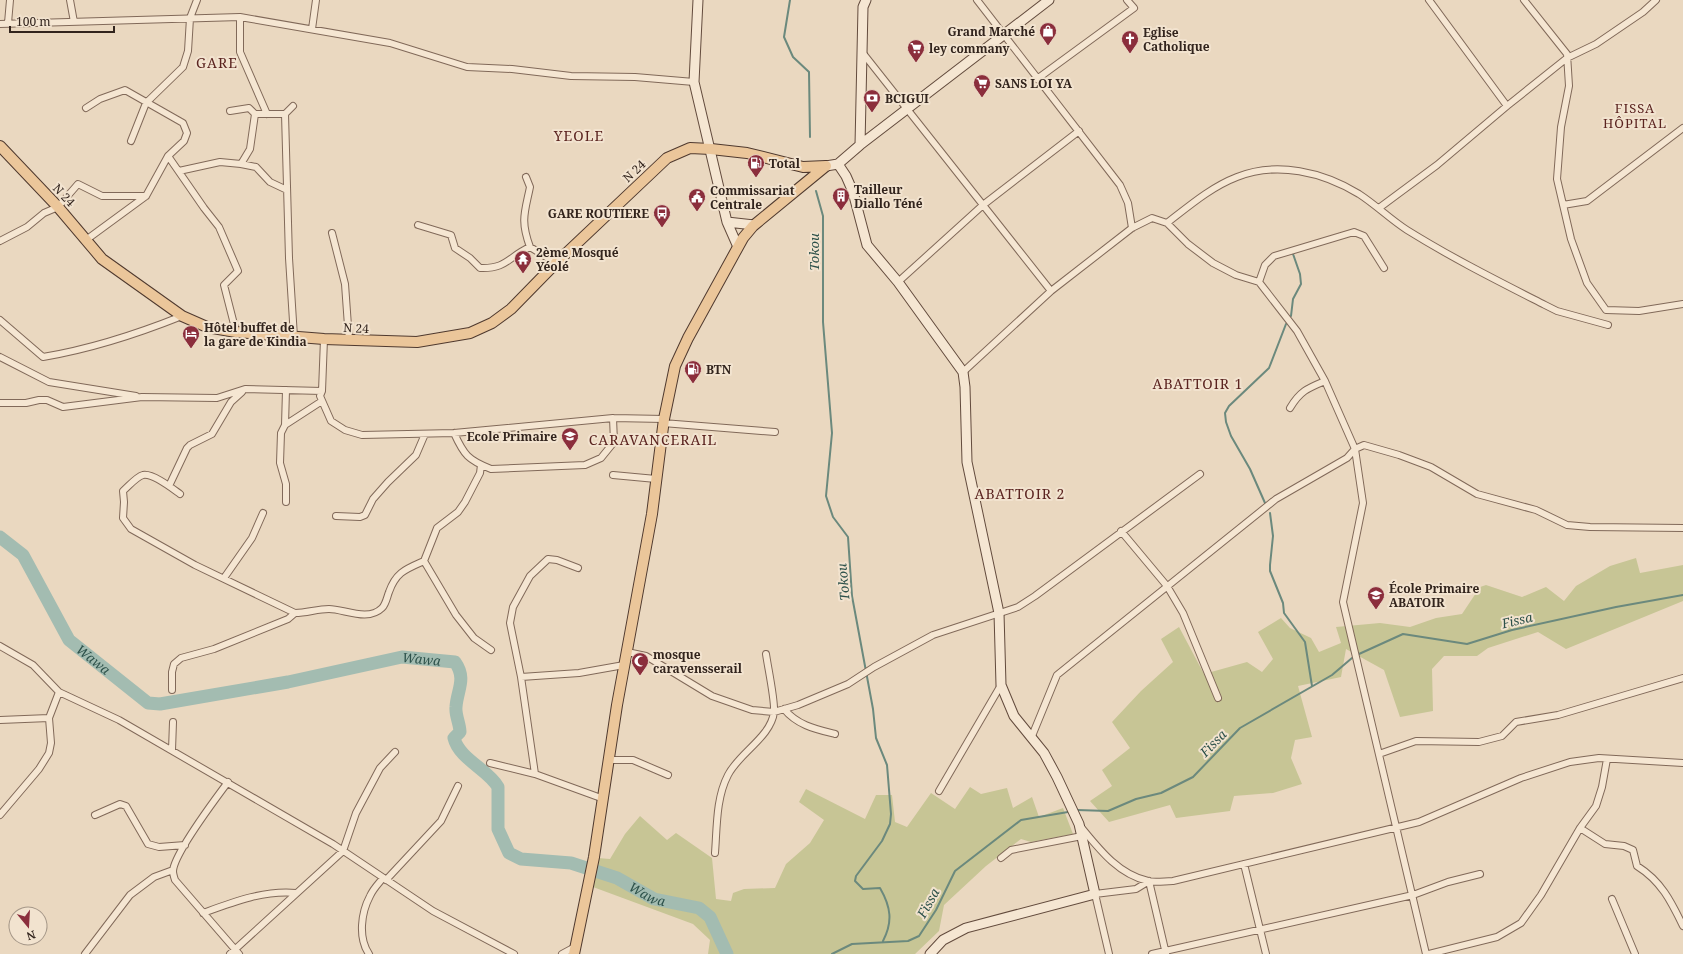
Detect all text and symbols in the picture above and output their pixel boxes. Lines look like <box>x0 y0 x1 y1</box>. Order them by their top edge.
scale bar <box>10 8 114 34</box>
text: 100 m <box>16 13 51 30</box>
shop icon: Grand Marché <box>1038 21 1058 46</box>
place label: Grand Marché <box>948 23 1035 40</box>
place label: Eglise Catholique <box>1143 24 1210 55</box>
church icon: Eglise Catholique <box>1120 29 1140 54</box>
supermarket icon: ley commany <box>906 38 926 63</box>
place label: ley commany <box>929 40 1009 57</box>
district label: GARE <box>196 53 238 72</box>
supermarket icon: SANS LOI YA <box>972 73 992 98</box>
place label: SANS LOI YA <box>995 75 1073 92</box>
bank icon: BCIGUI <box>862 88 882 113</box>
place label: BCIGUI <box>885 90 929 107</box>
district label: FISSA HÔPITAL <box>1603 99 1667 132</box>
district label: YEOLE <box>553 126 604 145</box>
fuel station icon: Total <box>746 153 766 178</box>
place label: Total <box>769 155 801 172</box>
street label: N 24 <box>619 156 649 186</box>
street label: N 24 <box>49 180 79 210</box>
place label: Tailleur Diallo Téné <box>854 181 923 212</box>
place label: Commissariat Centrale <box>710 182 795 213</box>
building icon: Tailleur Diallo Téné <box>831 186 851 211</box>
public building icon: Commissariat Centrale <box>687 187 707 212</box>
bus stop icon: GARE ROUTIERE <box>652 203 672 228</box>
place label: GARE ROUTIERE <box>548 205 649 222</box>
water label: Tokou <box>805 233 823 271</box>
place label: 2ème Mosqué Yéolé <box>536 244 619 275</box>
temple icon: 2ème Mosqué Yéolé <box>513 249 533 274</box>
place label: Hôtel buffet de la gare de Kindia <box>204 319 307 350</box>
street label: N 24 <box>343 319 370 337</box>
hotel icon: Hôtel buffet de la gare de Kindia <box>181 324 201 349</box>
fuel station icon: BTN <box>683 359 703 384</box>
place label: BTN <box>706 361 732 378</box>
district label: ABATTOIR 1 <box>1153 374 1243 393</box>
school or university icon: Ecole Primaire <box>560 426 580 451</box>
place label: Ecole Primaire <box>467 428 557 445</box>
district label: CARAVANCERAIL <box>589 430 717 449</box>
district label: ABATTOIR 2 <box>975 484 1065 503</box>
water label: Tokou <box>832 562 854 601</box>
place label: École Primaire ABATOIR <box>1389 580 1479 611</box>
school or university icon: École Primaire ABATOIR <box>1366 585 1386 610</box>
water label: Fissa <box>1499 608 1535 633</box>
water label: Wawa <box>73 640 114 679</box>
place label: mosque caravensserail <box>653 646 743 677</box>
water label: Wawa <box>401 648 442 670</box>
mosque icon: mosque caravensserail <box>630 651 650 676</box>
water label: Fissa <box>1195 725 1231 761</box>
water label: Wawa <box>626 878 667 910</box>
water label: Fissa <box>912 885 944 922</box>
north arrow <box>8 906 48 946</box>
text: N <box>24 928 38 945</box>

